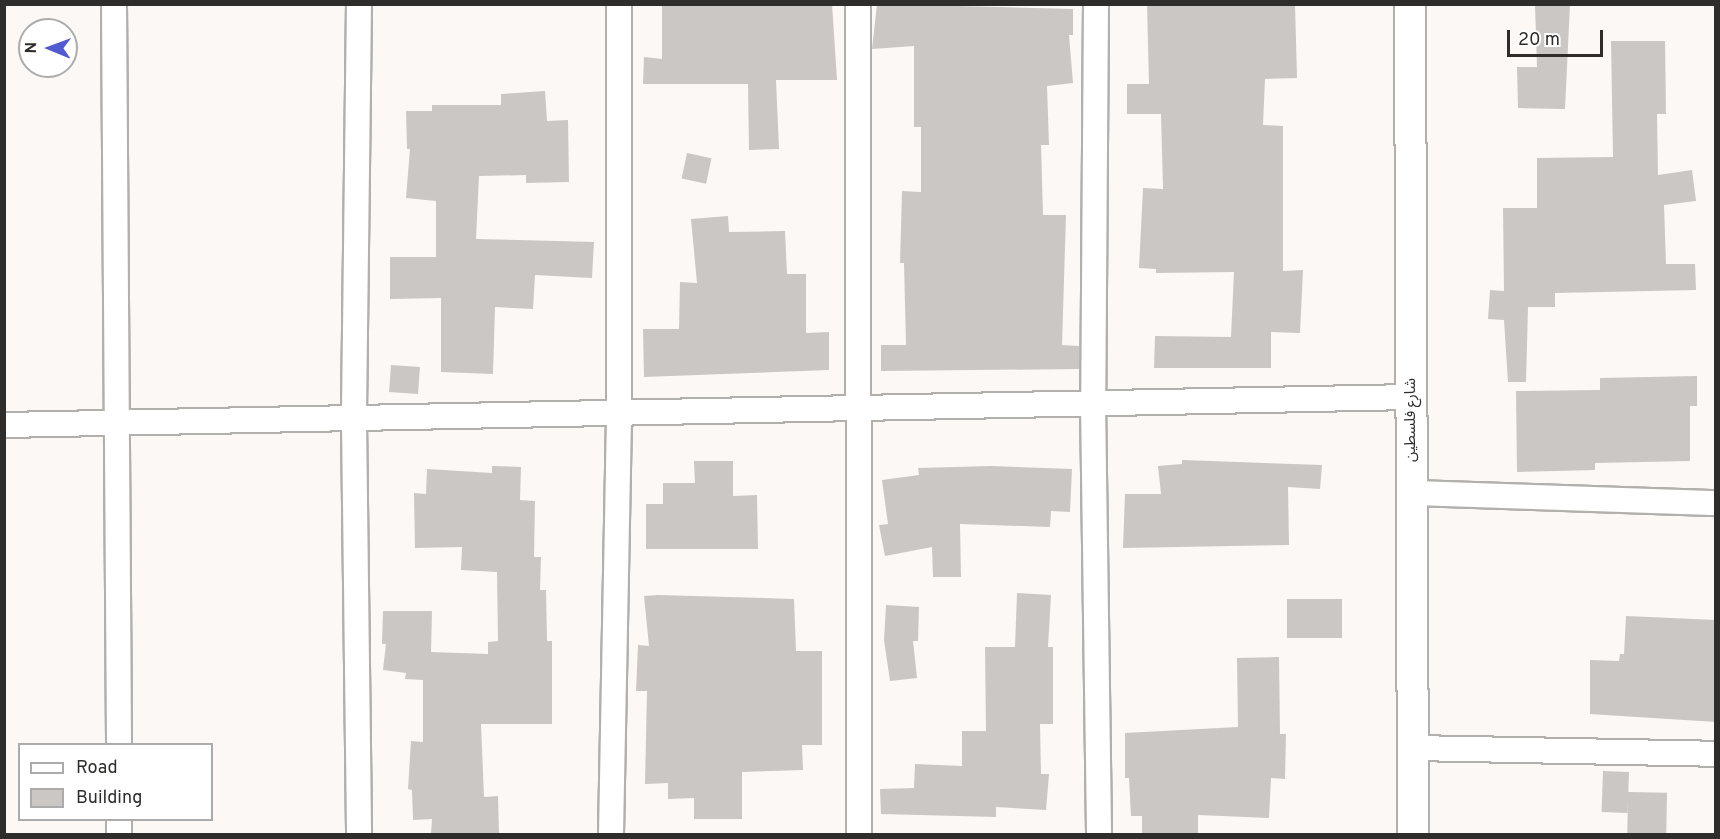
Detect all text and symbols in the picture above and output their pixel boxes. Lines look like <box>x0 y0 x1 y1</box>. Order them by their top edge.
north arrow <box>18 18 78 78</box>
scale bar <box>1510 18 1606 56</box>
text: 20 m <box>1518 29 1560 52</box>
text: N <box>22 42 42 54</box>
street label: شارع فلسطين <box>1403 378 1421 462</box>
legend <box>18 743 213 821</box>
text: Road <box>76 757 118 780</box>
text: Building <box>76 787 142 810</box>

